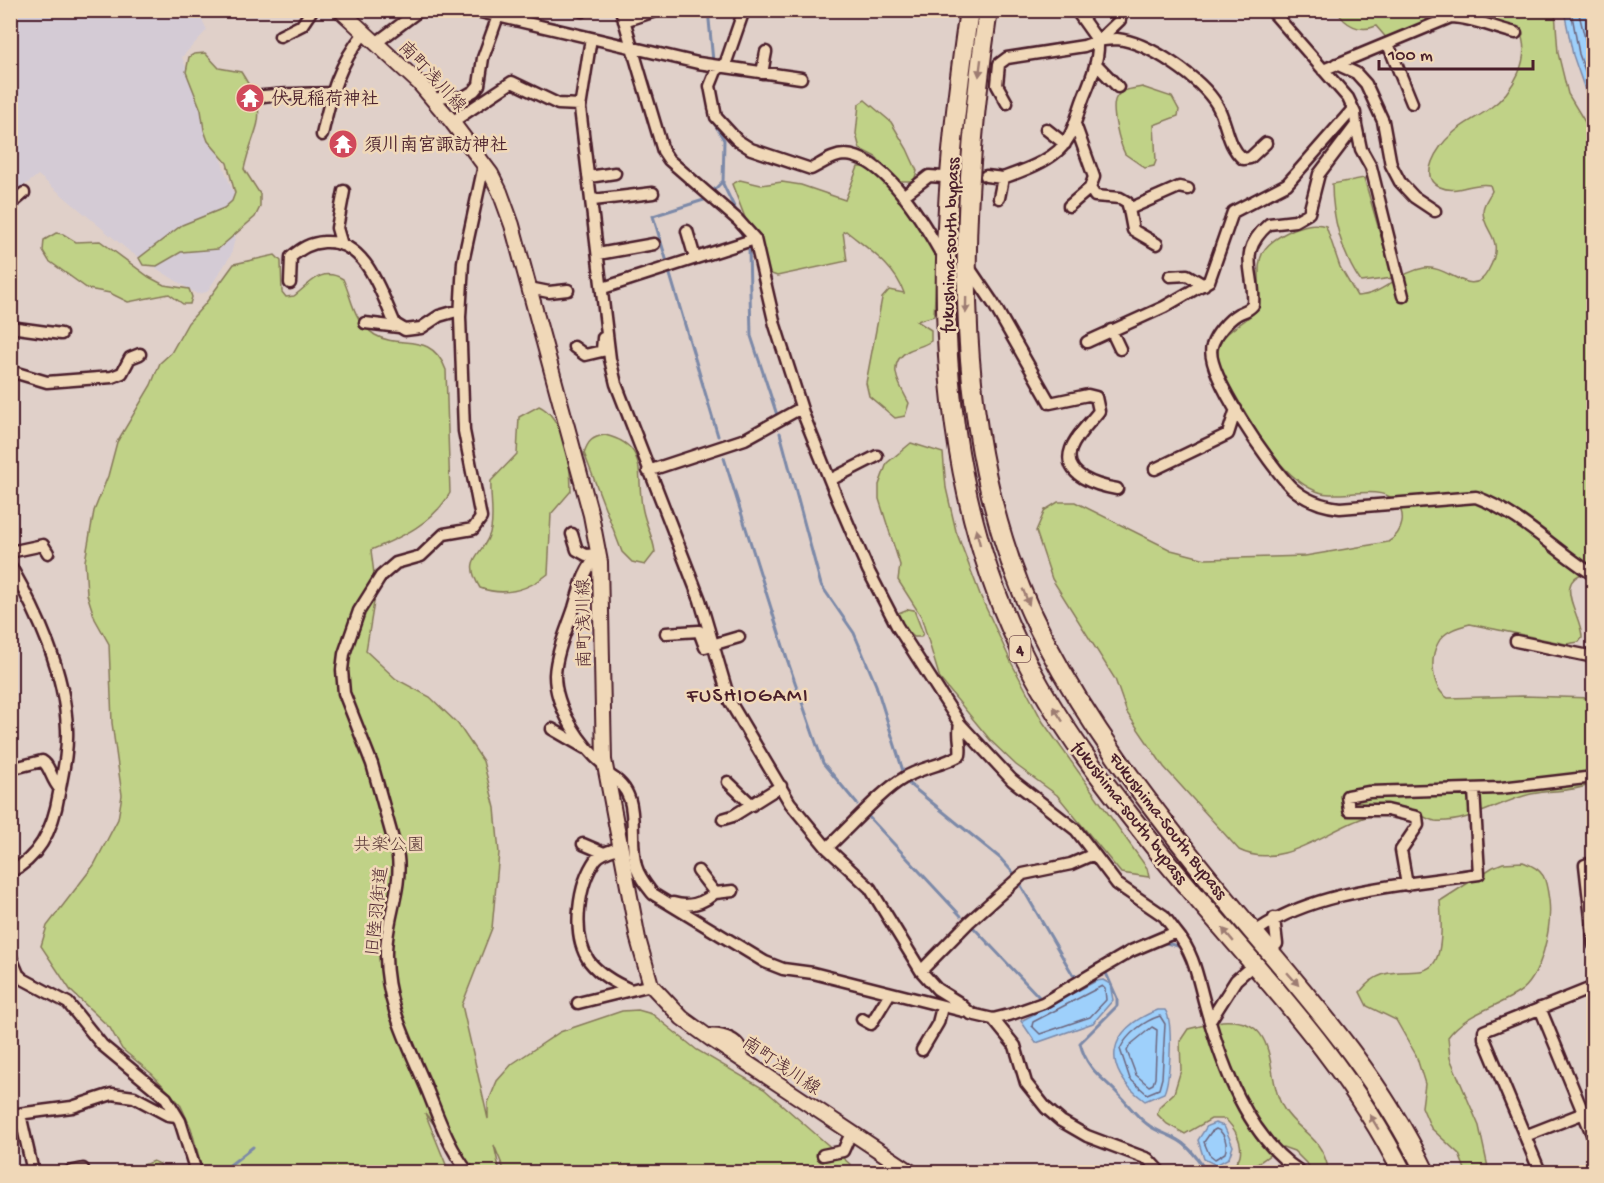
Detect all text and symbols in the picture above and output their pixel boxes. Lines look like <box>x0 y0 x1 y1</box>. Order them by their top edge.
scale bar <box>1379 33 1534 71</box>
street label: 南町浅川線 <box>393 37 470 118</box>
text: 100 m <box>1387 46 1433 67</box>
one-way arrow <box>976 59 985 78</box>
temple icon: 伏見稲荷神社 <box>234 82 266 114</box>
place label: 伏見稲荷神社 <box>271 89 379 111</box>
temple icon: 須川南宮諏訪神社 <box>327 128 359 160</box>
place label: 須川南宮諏訪神社 <box>364 135 508 157</box>
street label: fukushima-south bypass <box>938 156 965 334</box>
one-way arrow <box>961 295 971 314</box>
one-way arrow <box>973 528 983 546</box>
street label: 南町浅川線 <box>573 578 597 668</box>
one-way arrow <box>1022 588 1031 606</box>
road number: 4 <box>1010 636 1030 662</box>
district label: FUSHIOGAMI <box>686 685 809 710</box>
one-way arrow <box>1052 706 1063 722</box>
street label: fukushima-south bypass <box>1066 737 1192 890</box>
street label: Fukushima-South Bypass <box>1103 748 1232 905</box>
park label: 共楽公園 <box>353 835 425 857</box>
street label: 旧陸羽街道 <box>362 865 394 957</box>
one-way arrow <box>1222 928 1235 943</box>
one-way arrow <box>1286 971 1299 986</box>
street label: 南町浅川線 <box>737 1032 824 1101</box>
one-way arrow <box>1368 1114 1379 1130</box>

